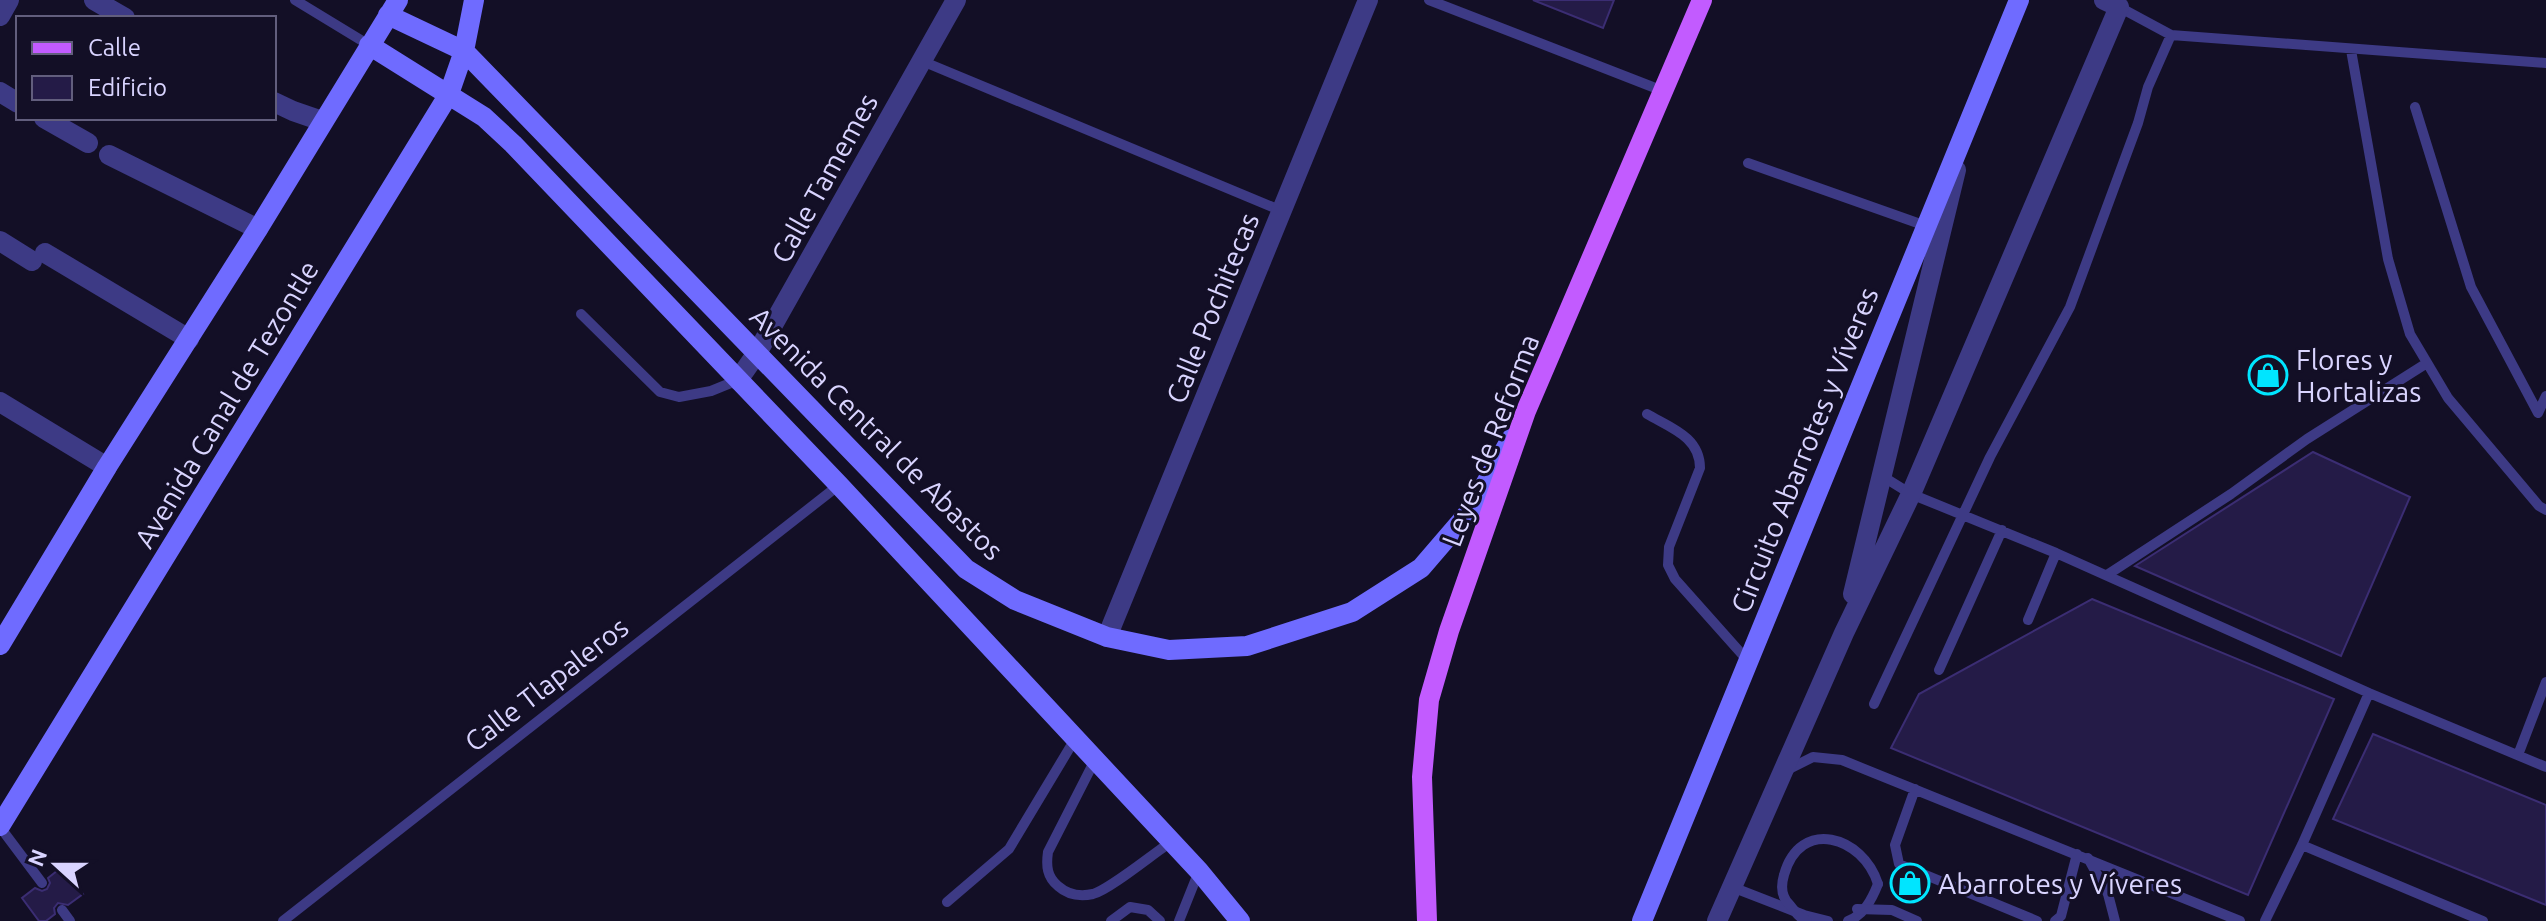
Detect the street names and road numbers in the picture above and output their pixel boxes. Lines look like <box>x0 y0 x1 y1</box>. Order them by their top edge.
street label: Calle Tamemes <box>765 88 883 268</box>
street label: Calle Pochitecas <box>1160 208 1264 408</box>
street label: Avenida Canal de Tezontle <box>128 255 324 553</box>
street label: Circuito Abarrotes y Víveres <box>1724 283 1884 617</box>
street label: Avenida Central de Abastos <box>744 300 1010 566</box>
street label: Leyes de Reforma <box>1435 330 1545 550</box>
street label: Calle Tlapaleros <box>458 611 634 757</box>

